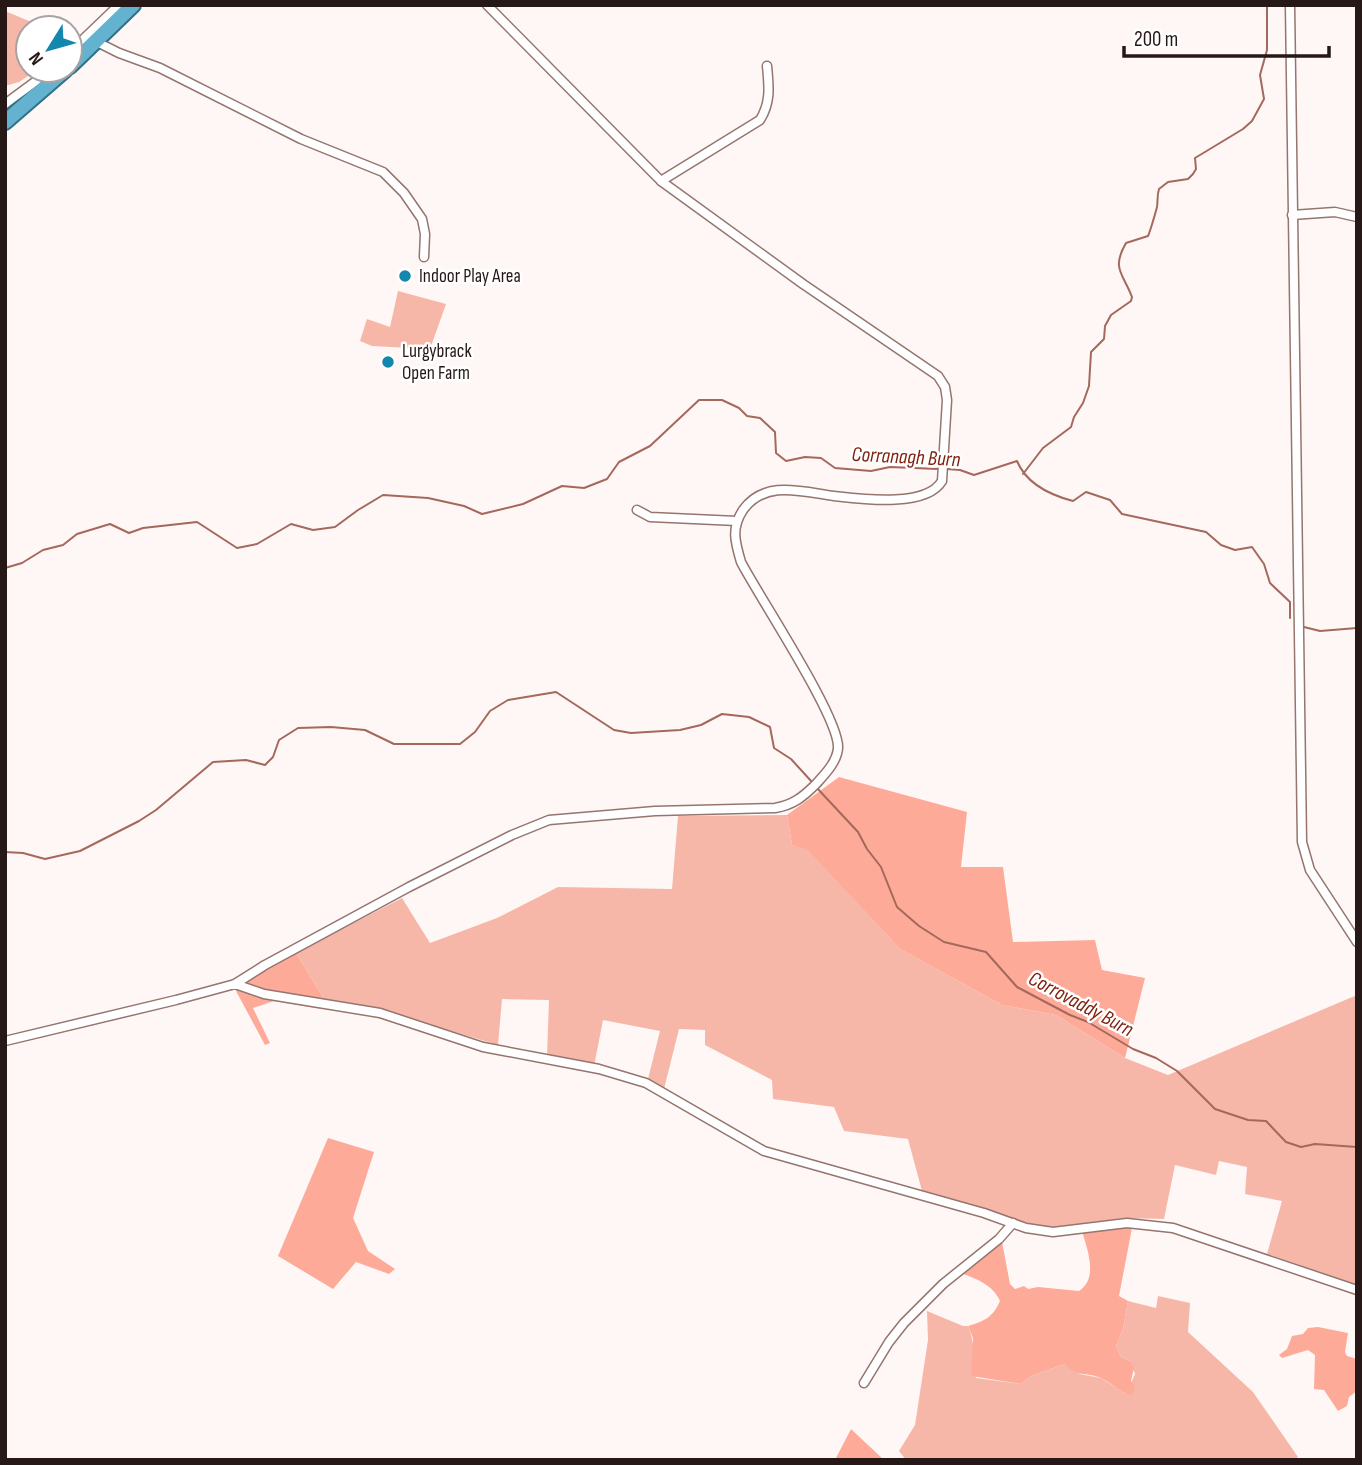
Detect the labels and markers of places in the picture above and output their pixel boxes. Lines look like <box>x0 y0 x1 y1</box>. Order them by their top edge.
place label: Indoor Play Area <box>419 265 521 288</box>
marker: Indoor Play Area <box>397 268 413 284</box>
place label: Lurgybrack Open Farm <box>402 340 472 385</box>
marker: Lurgybrack Open Farm <box>380 354 396 370</box>

